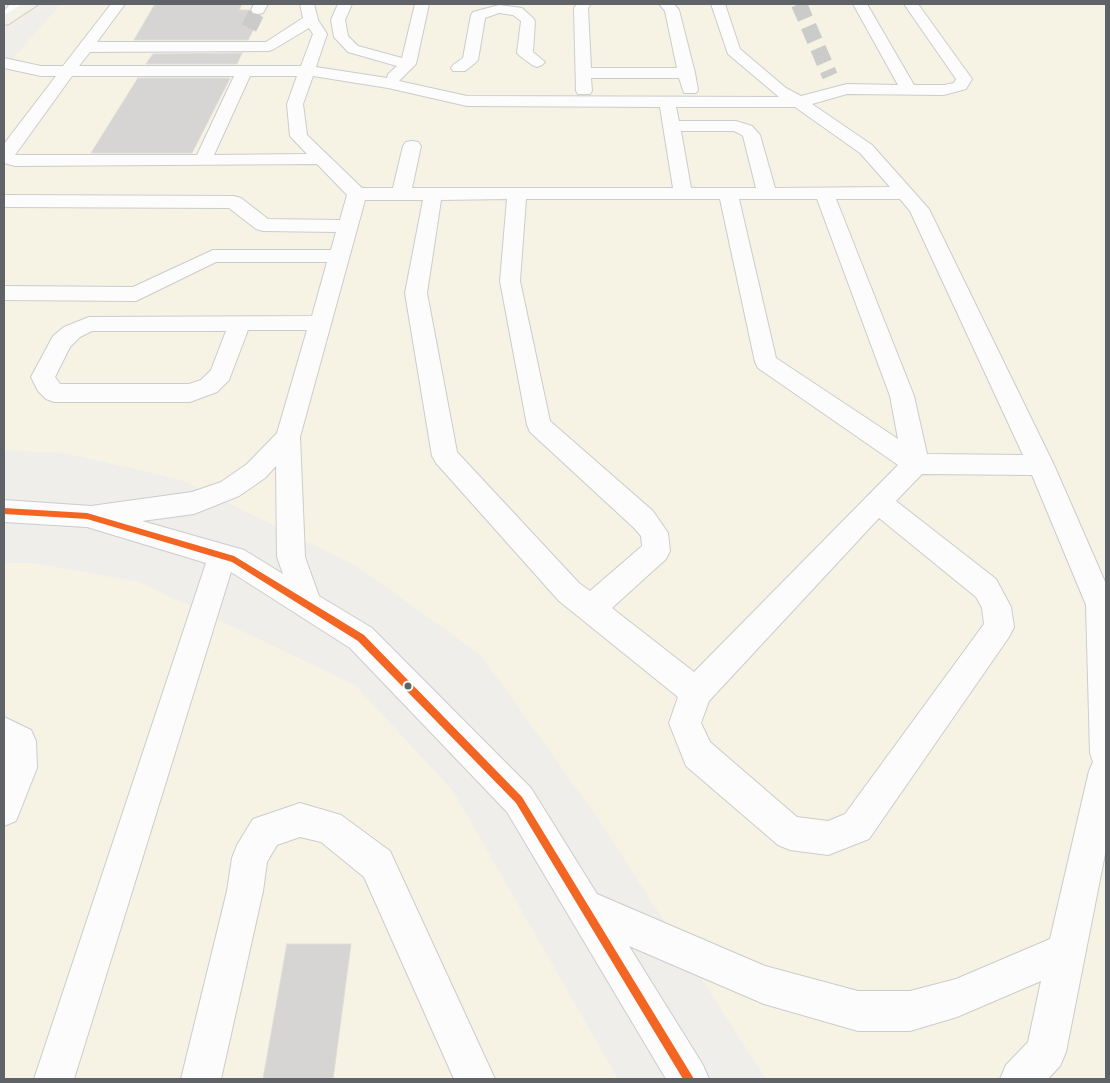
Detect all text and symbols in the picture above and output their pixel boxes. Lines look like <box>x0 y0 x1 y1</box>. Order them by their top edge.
unlabelled marker <box>403 681 413 691</box>

